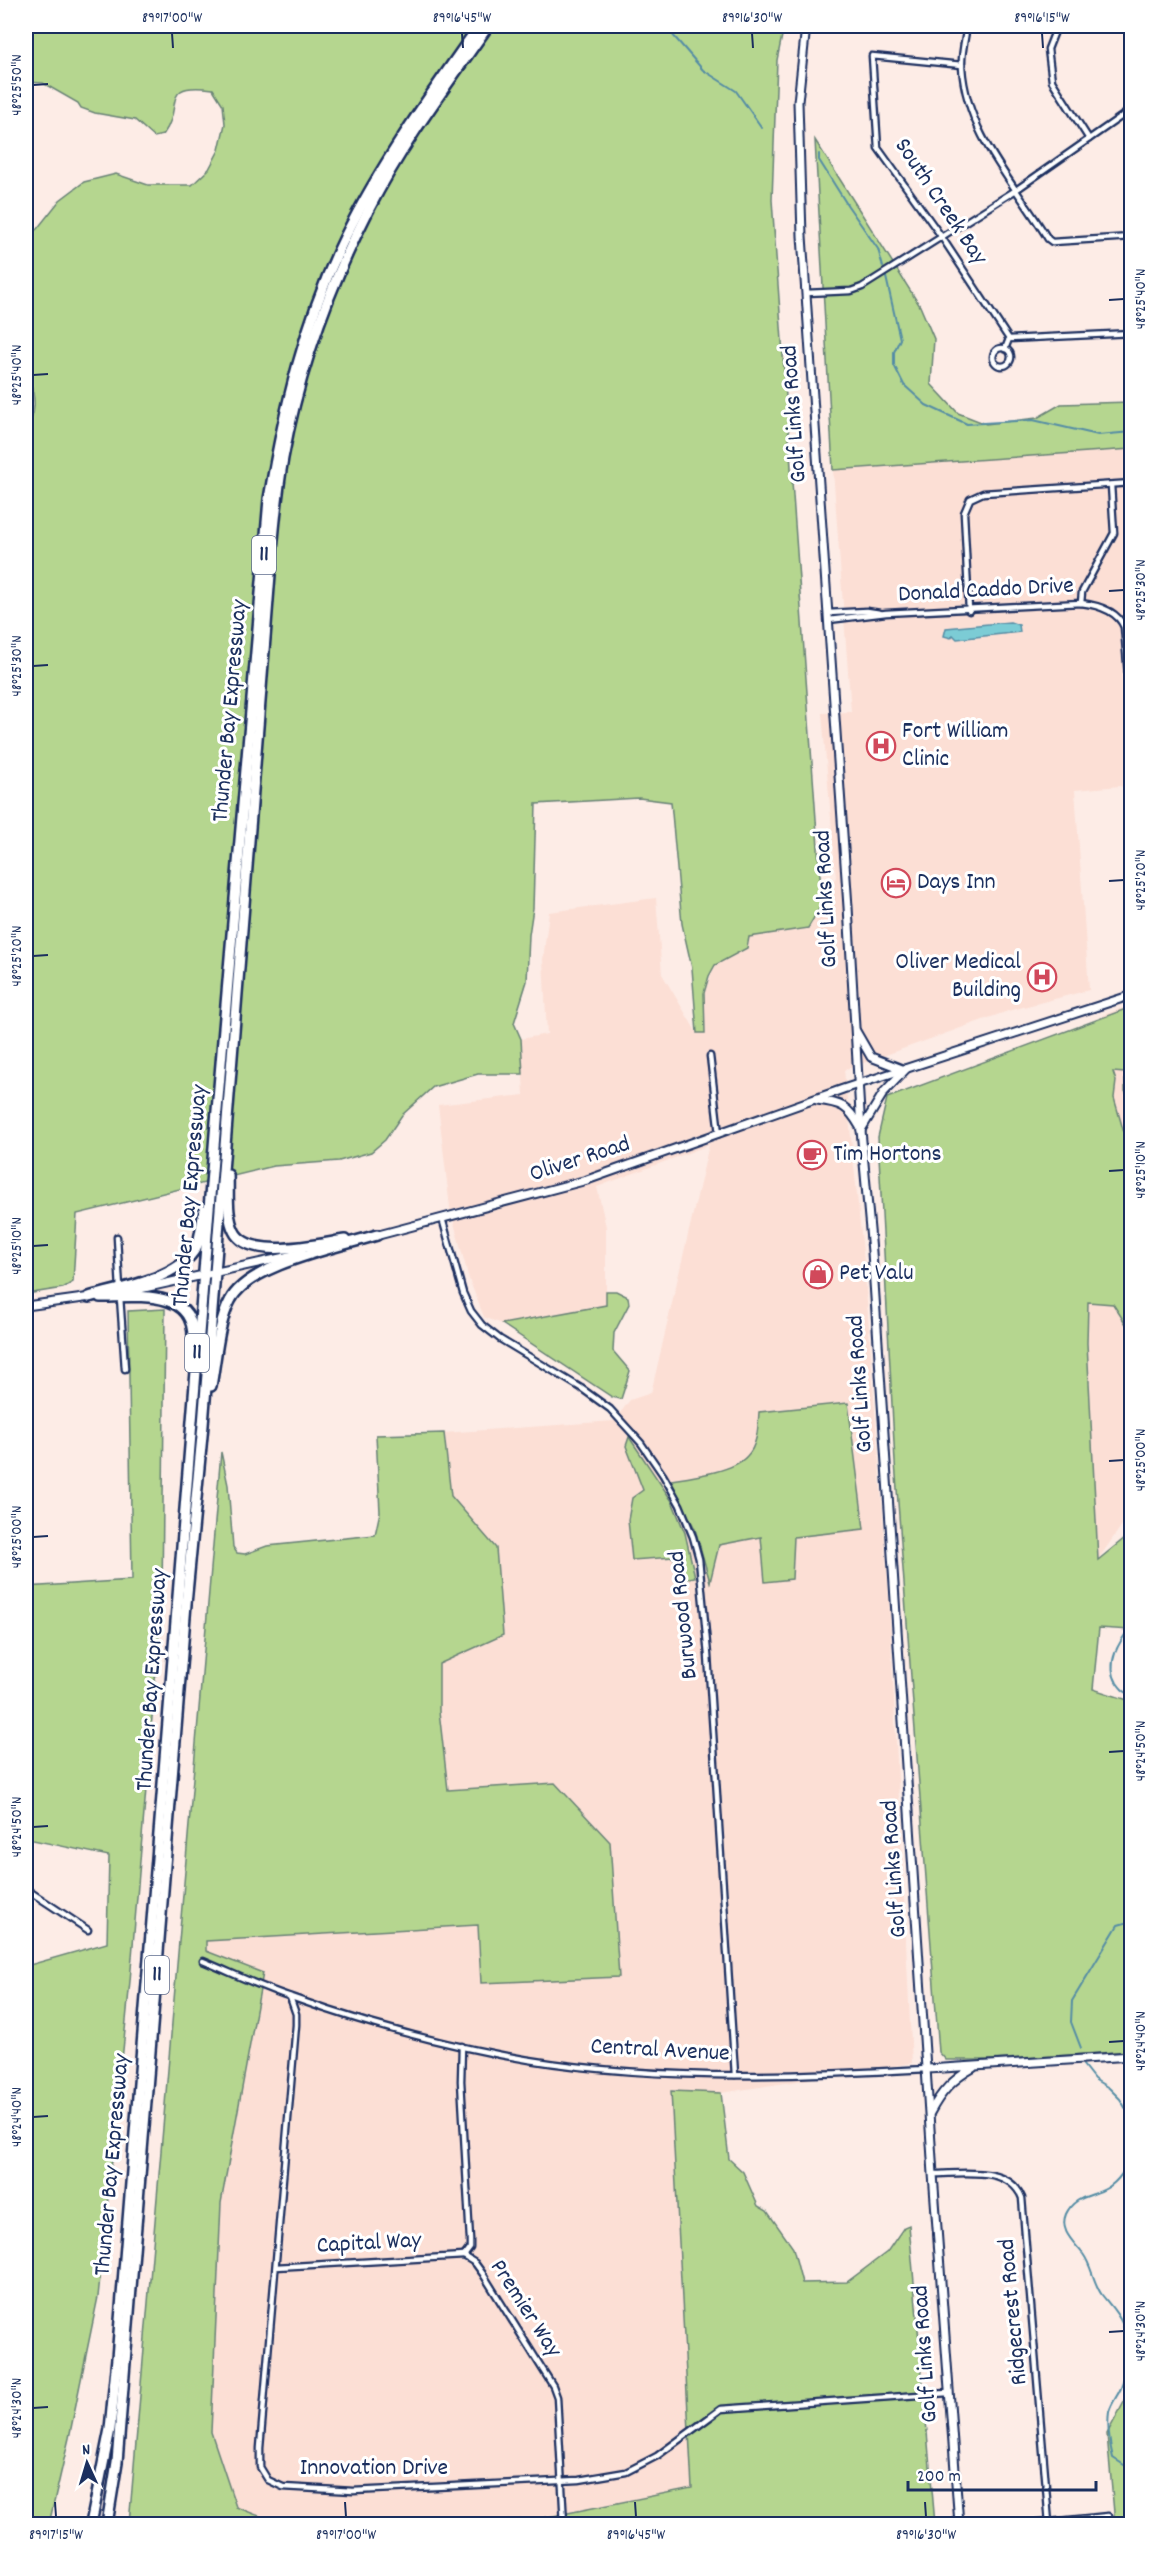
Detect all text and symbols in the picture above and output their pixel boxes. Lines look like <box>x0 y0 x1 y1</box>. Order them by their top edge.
text: 89°17'00"W <box>142 8 202 30</box>
text: 89°16'45"W <box>433 8 492 30</box>
text: 89°16'30"W <box>722 8 782 30</box>
text: 89°16'15"W <box>1014 8 1070 30</box>
text: 48°25'50"N <box>7 54 29 116</box>
street label: South Creek Bay <box>885 132 996 273</box>
text: 48°25'40"N <box>1131 269 1153 329</box>
street label: Golf Links Road <box>773 344 817 484</box>
text: 48°25'40"N <box>7 345 29 405</box>
road number: 11 <box>252 536 276 574</box>
text: 48°25'30"N <box>1131 559 1153 621</box>
street label: Donald Caddo Drive <box>897 569 1075 613</box>
street label: Thunder Bay Expressway <box>204 597 258 824</box>
text: 48°25'30"N <box>7 635 29 697</box>
place label: Fort William Clinic <box>902 715 1008 777</box>
hospital icon: Fort William Clinic <box>865 730 897 762</box>
street label: Golf Links Road <box>806 829 848 969</box>
text: 48°25'20"N <box>1131 850 1153 911</box>
place label: Days Inn <box>917 866 996 900</box>
hotel icon: Days Inn <box>880 867 912 899</box>
text: 48°25'20"N <box>7 926 29 987</box>
place label: Oliver Medical Building <box>895 946 1021 1008</box>
hospital icon: Oliver Medical Building <box>1026 961 1058 993</box>
street label: Thunder Bay Expressway <box>164 1082 218 1309</box>
street label: Oliver Road <box>525 1128 635 1192</box>
place label: Tim Hortons <box>833 1138 942 1172</box>
cafe icon: Tim Hortons <box>796 1139 828 1171</box>
text: 48°25'10"N <box>1131 1141 1153 1199</box>
text: 48°25'10"N <box>7 1217 29 1275</box>
place label: Pet Valu <box>839 1257 914 1291</box>
shop icon: Pet Valu <box>802 1258 834 1290</box>
street label: Golf Links Road <box>839 1314 883 1454</box>
road number: 11 <box>185 1334 209 1372</box>
text: 48°25'00"N <box>1131 1429 1153 1491</box>
text: 48°25'00"N <box>7 1506 29 1568</box>
street label: Burwood Road <box>660 1549 708 1681</box>
street label: Thunder Bay Expressway <box>128 1566 178 1792</box>
text: 48°24'50"N <box>1131 1721 1153 1781</box>
text: 48°24'50"N <box>7 1797 29 1857</box>
street label: Golf Links Road <box>873 1799 917 1939</box>
road number: 11 <box>145 1956 169 1994</box>
text: 48°24'40"N <box>1131 2011 1153 2071</box>
street label: Central Avenue <box>590 2030 730 2072</box>
street label: Thunder Bay Expressway <box>86 2051 140 2278</box>
text: 48°24'40"N <box>7 2087 29 2147</box>
street label: Capital Way <box>316 2224 423 2264</box>
street label: Ridgecrest Road <box>991 2237 1037 2387</box>
street label: Premier Way <box>481 2253 570 2366</box>
street label: Golf Links Road <box>904 2284 948 2424</box>
text: 48°24'30"N <box>1131 2301 1153 2361</box>
text: 48°24'30"N <box>7 2378 29 2438</box>
north arrow <box>57 2433 117 2493</box>
text: N <box>81 2439 91 2462</box>
street label: Innovation Drive <box>300 2452 448 2486</box>
scale bar <box>908 2454 1096 2492</box>
text: 200 m <box>917 2465 961 2490</box>
text: 89°17'15"W <box>29 2525 83 2547</box>
text: 89°17'00"W <box>316 2525 376 2547</box>
text: 89°16'45"W <box>607 2525 666 2547</box>
text: 89°16'30"W <box>896 2525 956 2547</box>

